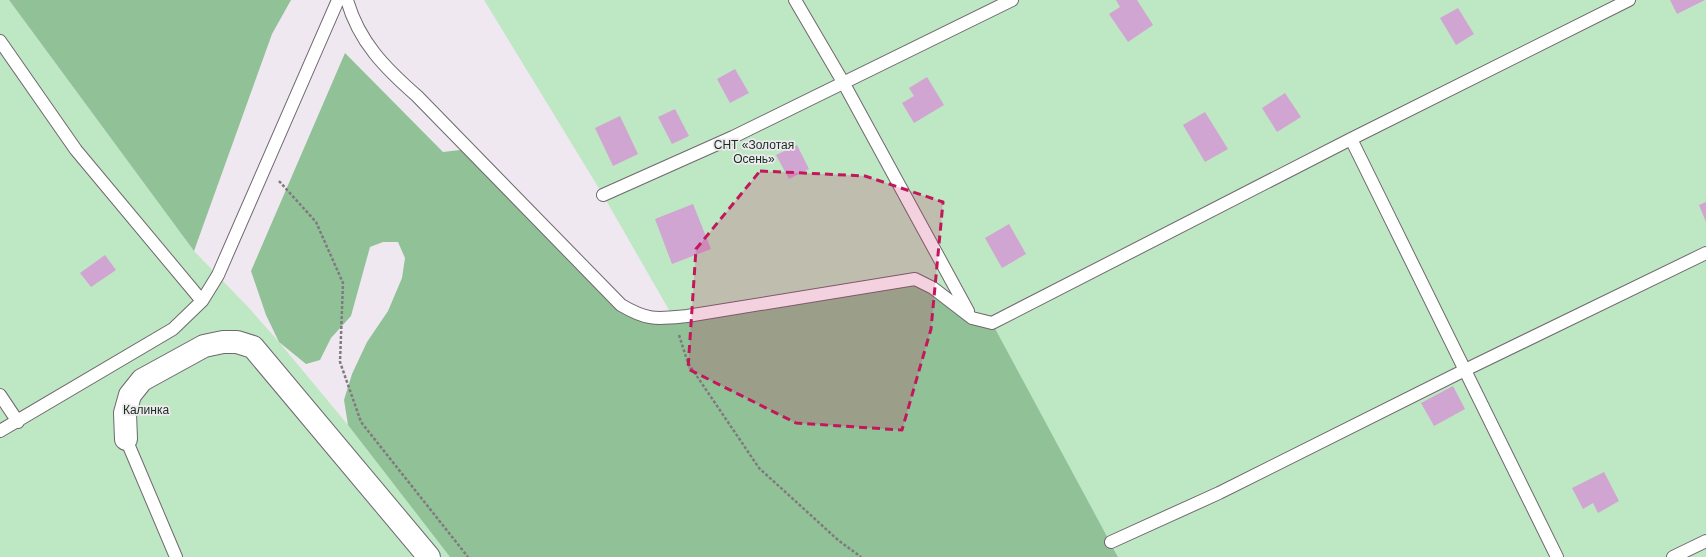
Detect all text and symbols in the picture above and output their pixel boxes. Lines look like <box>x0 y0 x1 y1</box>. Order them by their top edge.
park label: СНТ «Золотая Осень» <box>714 138 794 166</box>
park label: Калинка <box>123 403 169 417</box>

